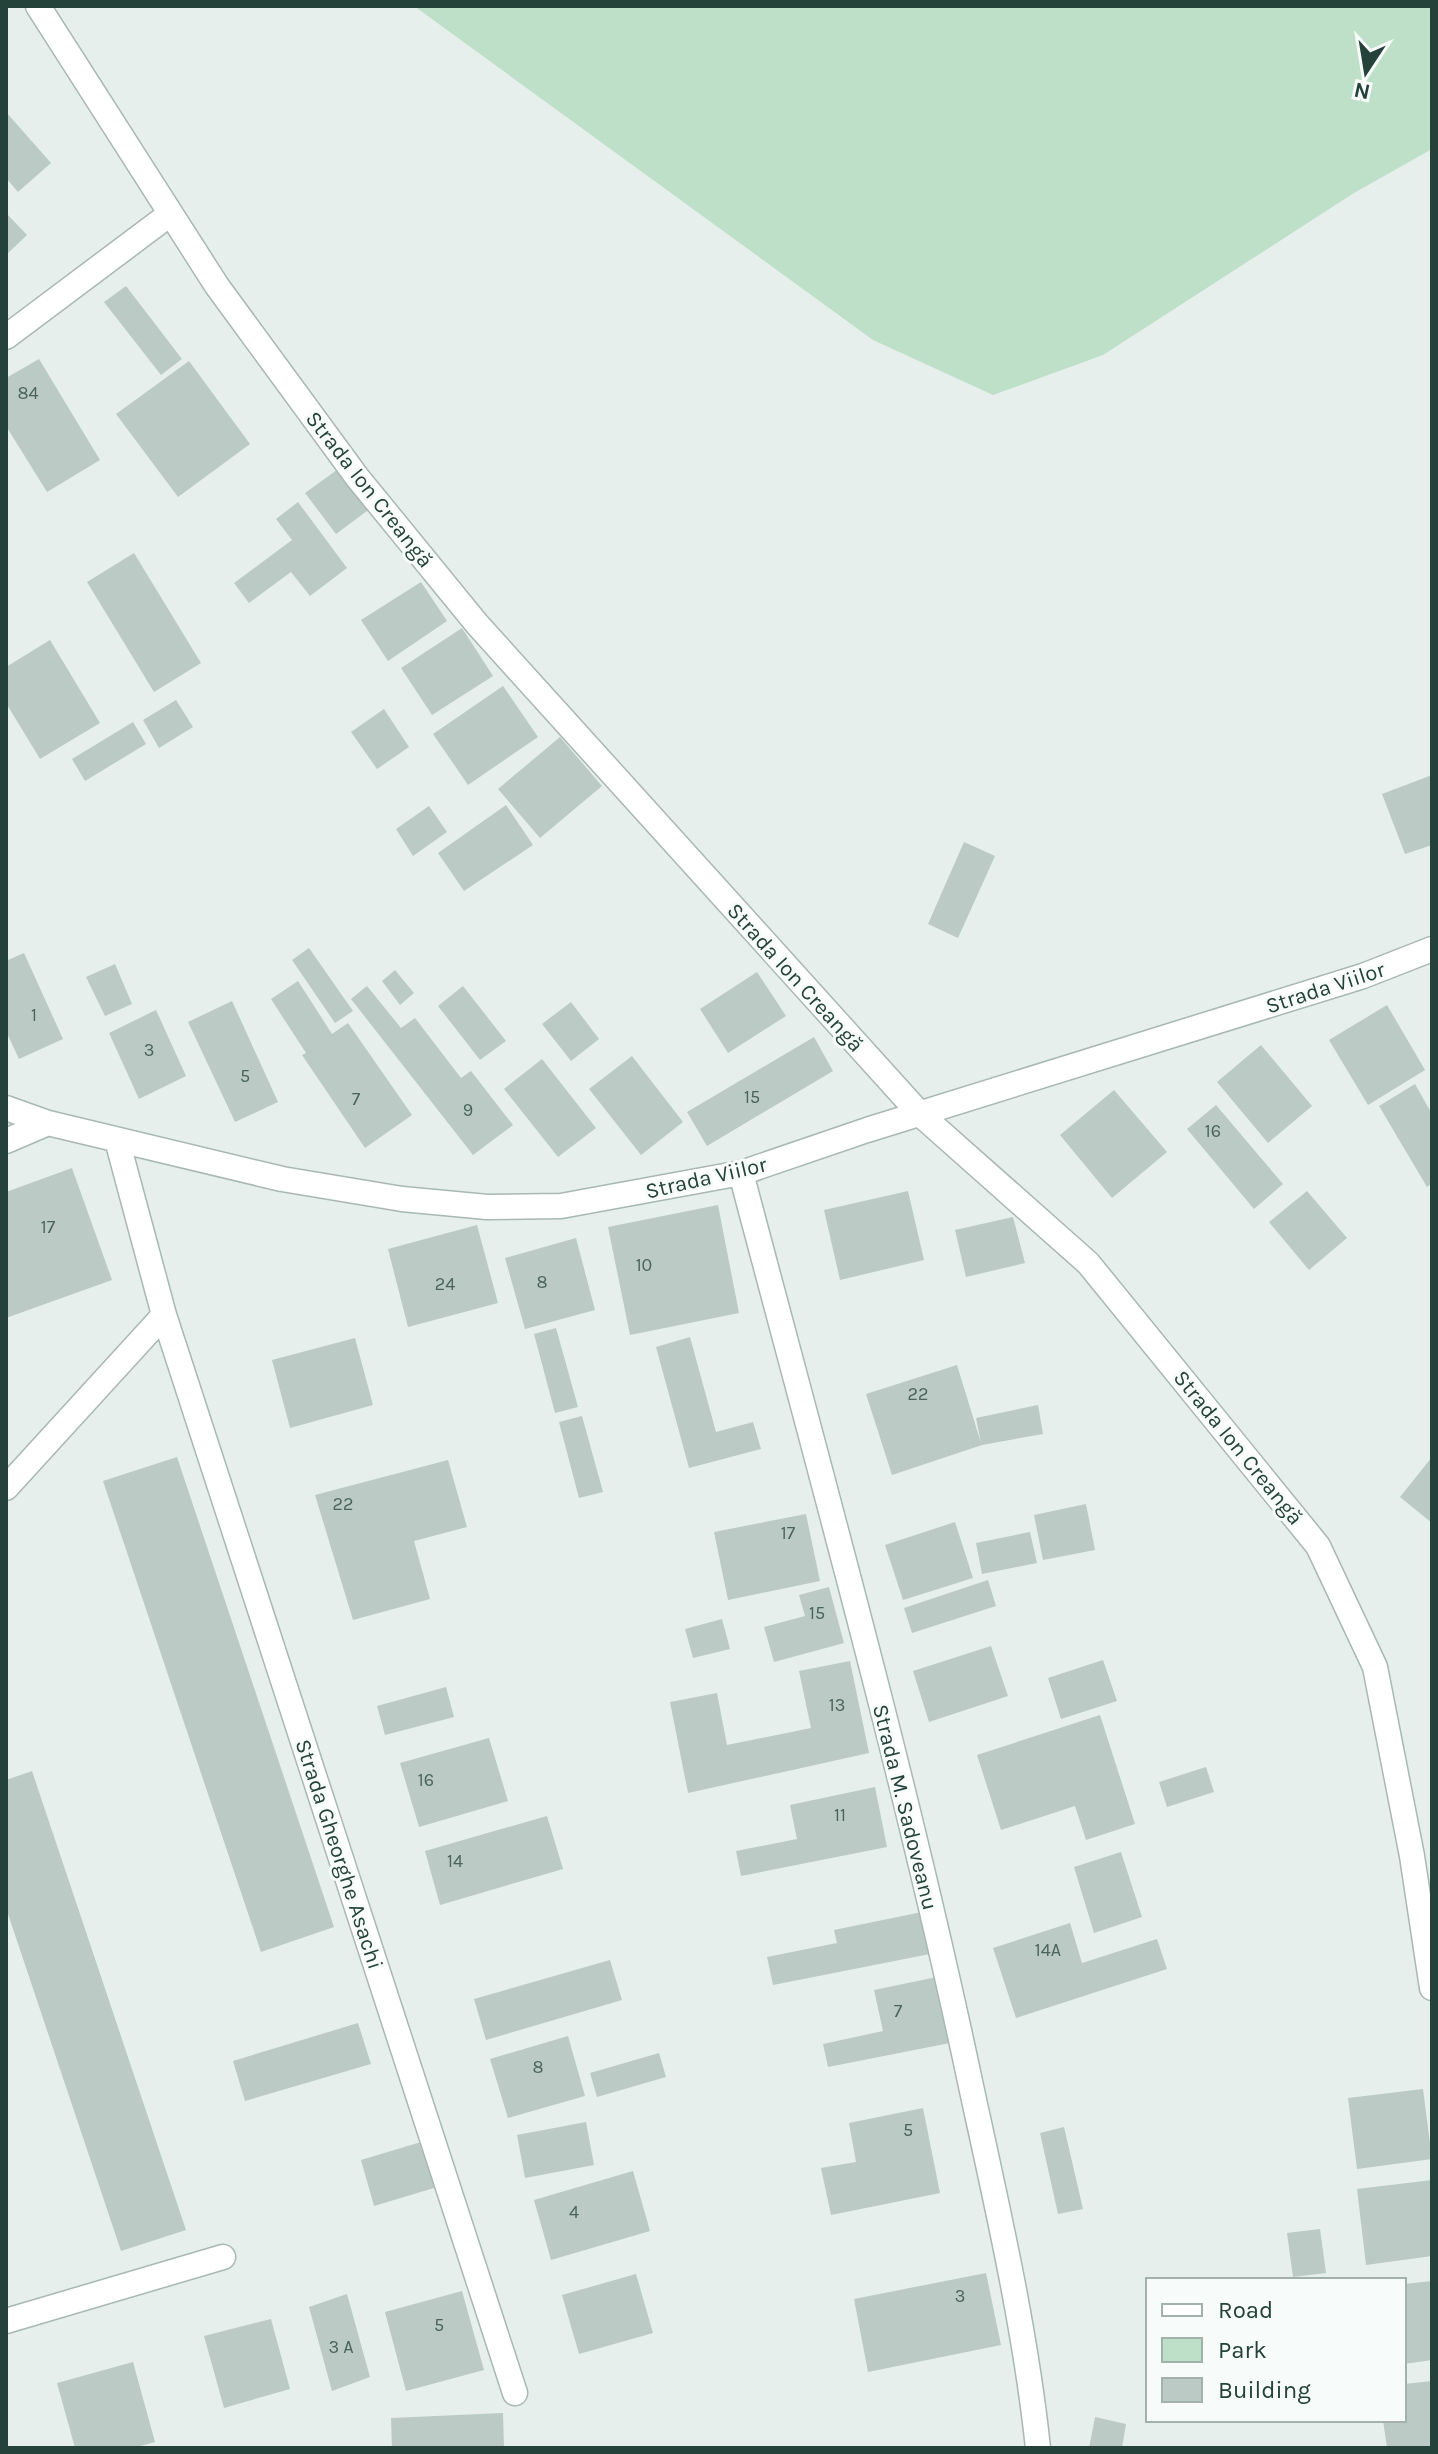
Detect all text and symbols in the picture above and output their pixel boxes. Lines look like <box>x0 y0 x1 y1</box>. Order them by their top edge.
north arrow <box>1326 32 1406 112</box>
text: N <box>1352 76 1372 105</box>
house number: 84 <box>17 382 39 404</box>
street label: Strada Ion Creangă <box>300 406 438 573</box>
street label: Strada Ion Creangă <box>722 898 869 1057</box>
street label: Strada Viilor <box>1262 956 1388 1019</box>
house number: 1 <box>31 1004 37 1026</box>
house number: 3 <box>144 1039 154 1061</box>
house number: 5 <box>240 1065 250 1087</box>
house number: 15 <box>744 1086 760 1108</box>
house number: 7 <box>352 1088 361 1110</box>
house number: 9 <box>463 1099 473 1121</box>
house number: 16 <box>1205 1120 1221 1142</box>
street label: Strada Viilor <box>643 1151 769 1205</box>
house number: 17 <box>41 1216 56 1238</box>
house number: 10 <box>636 1254 652 1276</box>
house number: 8 <box>536 1271 548 1293</box>
house number: 24 <box>435 1273 455 1295</box>
street label: Strada Ion Creangă <box>1168 1365 1309 1530</box>
house number: 22 <box>908 1383 928 1405</box>
house number: 22 <box>333 1493 353 1515</box>
house number: 17 <box>781 1522 796 1544</box>
house number: 15 <box>809 1602 825 1624</box>
house number: 13 <box>829 1694 845 1716</box>
street label: Strada M. Sadoveanu <box>867 1702 943 1913</box>
street label: Strada Gheorghe Asachi <box>290 1736 389 1972</box>
house number: 16 <box>418 1769 434 1791</box>
house number: 11 <box>834 1804 846 1826</box>
house number: 14 <box>447 1850 463 1872</box>
house number: 14A <box>1035 1939 1061 1961</box>
house number: 7 <box>894 2000 903 2022</box>
house number: 8 <box>532 2056 544 2078</box>
house number: 5 <box>903 2119 913 2141</box>
house number: 4 <box>569 2201 579 2223</box>
legend <box>1146 2278 1406 2422</box>
house number: 3 <box>955 2285 965 2307</box>
text: Road <box>1218 2296 1273 2324</box>
house number: 5 <box>434 2314 444 2336</box>
house number: 3 A <box>328 2336 354 2358</box>
text: Park <box>1218 2336 1267 2364</box>
text: Building <box>1218 2376 1311 2404</box>

